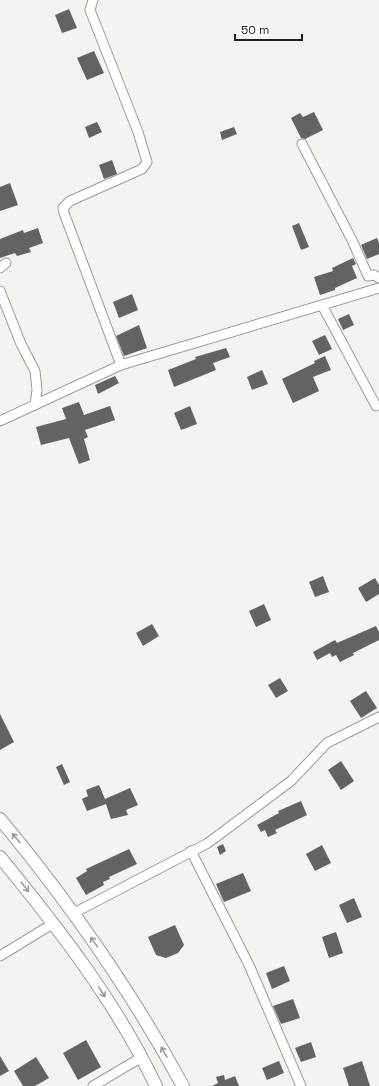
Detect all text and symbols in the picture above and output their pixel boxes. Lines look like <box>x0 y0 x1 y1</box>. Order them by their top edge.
scale bar <box>235 16 302 42</box>
text: 50 m <box>241 22 269 38</box>
one-way arrow <box>11 833 20 844</box>
one-way arrow <box>20 882 29 893</box>
one-way arrow <box>90 937 98 948</box>
one-way arrow <box>98 986 106 997</box>
one-way arrow <box>160 1046 167 1058</box>

